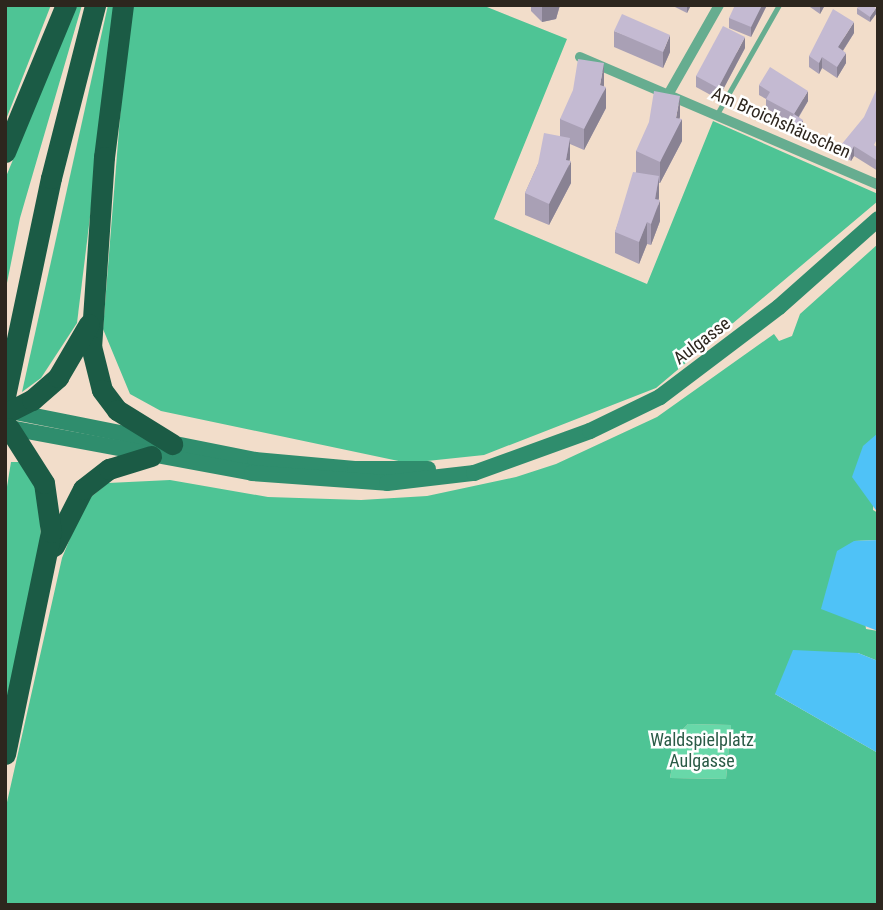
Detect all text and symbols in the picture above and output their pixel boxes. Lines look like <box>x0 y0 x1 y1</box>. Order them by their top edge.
street label: Am Broichshäuschen <box>708 83 854 163</box>
street label: Aulgasse <box>669 313 735 369</box>
park label: Waldspielplatz Aulgasse <box>650 730 754 772</box>

